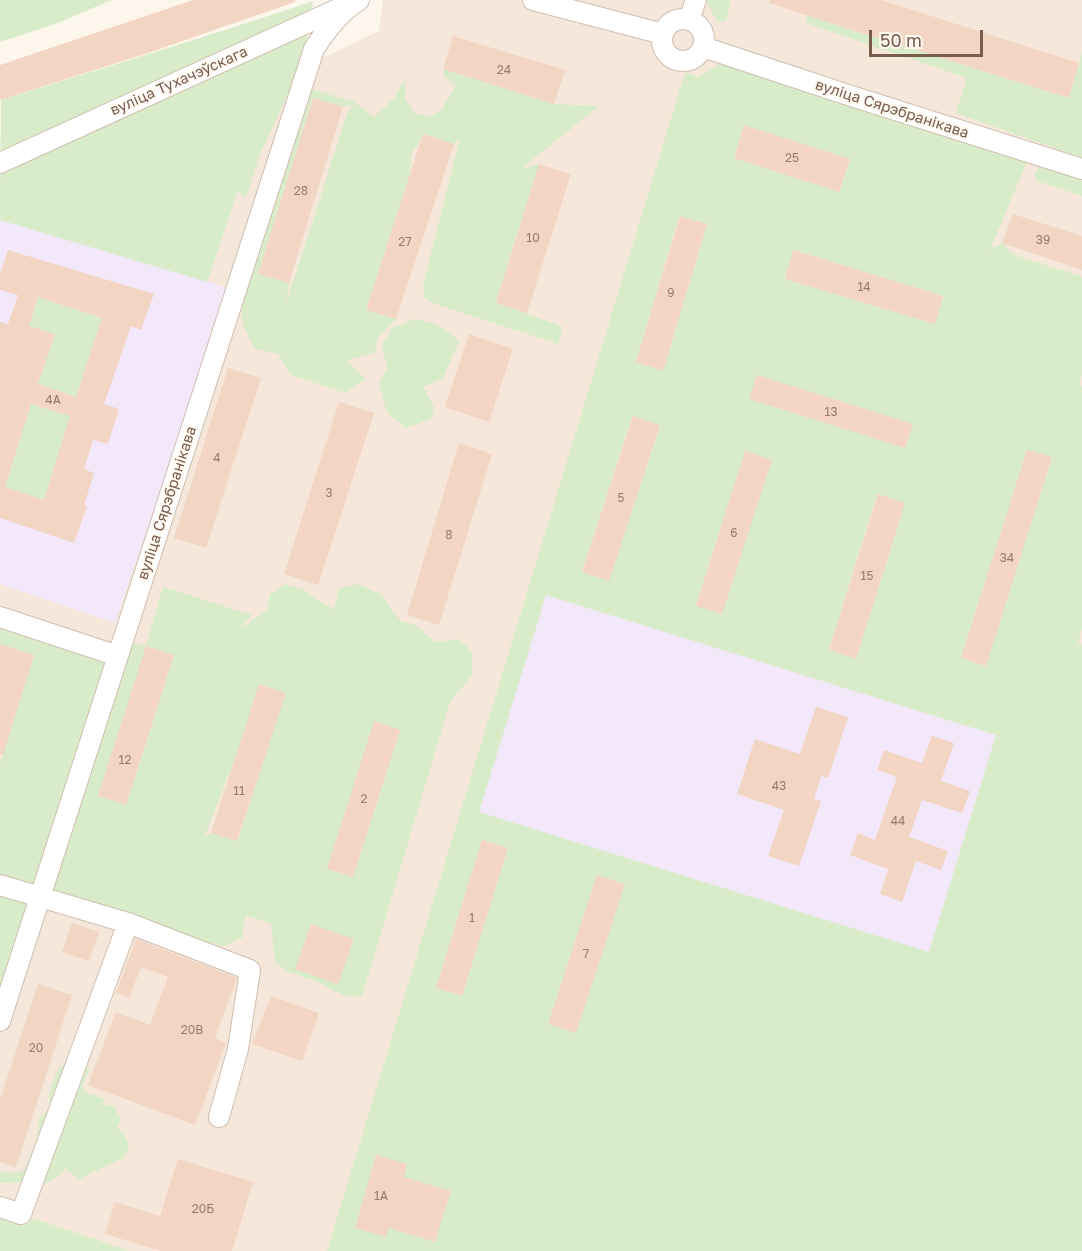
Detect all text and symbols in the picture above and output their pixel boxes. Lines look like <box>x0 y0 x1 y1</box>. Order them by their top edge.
scale bar <box>872 18 986 56</box>
text: 50 m <box>880 29 922 51</box>
street label: вуліца Тухачэўскага <box>108 43 250 119</box>
house number: 24 <box>497 63 511 77</box>
street label: вуліца Сярэбранікава <box>813 76 971 142</box>
house number: 25 <box>785 151 799 165</box>
house number: 28 <box>294 184 308 198</box>
house number: 10 <box>526 231 540 245</box>
house number: 39 <box>1036 233 1050 247</box>
house number: 27 <box>398 235 412 249</box>
house number: 14 <box>857 280 871 294</box>
house number: 9 <box>667 286 675 300</box>
house number: 4А <box>45 393 61 407</box>
house number: 13 <box>825 405 837 419</box>
street label: вуліца Сярэбранікава <box>134 424 200 582</box>
house number: 4 <box>213 451 221 465</box>
house number: 3 <box>325 486 333 500</box>
house number: 5 <box>618 491 624 505</box>
house number: 6 <box>730 526 738 540</box>
house number: 8 <box>445 528 453 542</box>
house number: 34 <box>1000 551 1014 565</box>
house number: 15 <box>861 569 873 583</box>
house number: 12 <box>119 753 131 767</box>
house number: 43 <box>772 779 786 793</box>
house number: 11 <box>233 784 245 798</box>
house number: 2 <box>361 792 367 806</box>
house number: 44 <box>891 814 905 828</box>
house number: 1 <box>469 911 475 925</box>
house number: 7 <box>583 947 589 961</box>
house number: 20В <box>181 1023 203 1037</box>
house number: 20 <box>29 1041 43 1055</box>
house number: 1А <box>374 1189 388 1203</box>
house number: 20Б <box>192 1202 214 1216</box>

